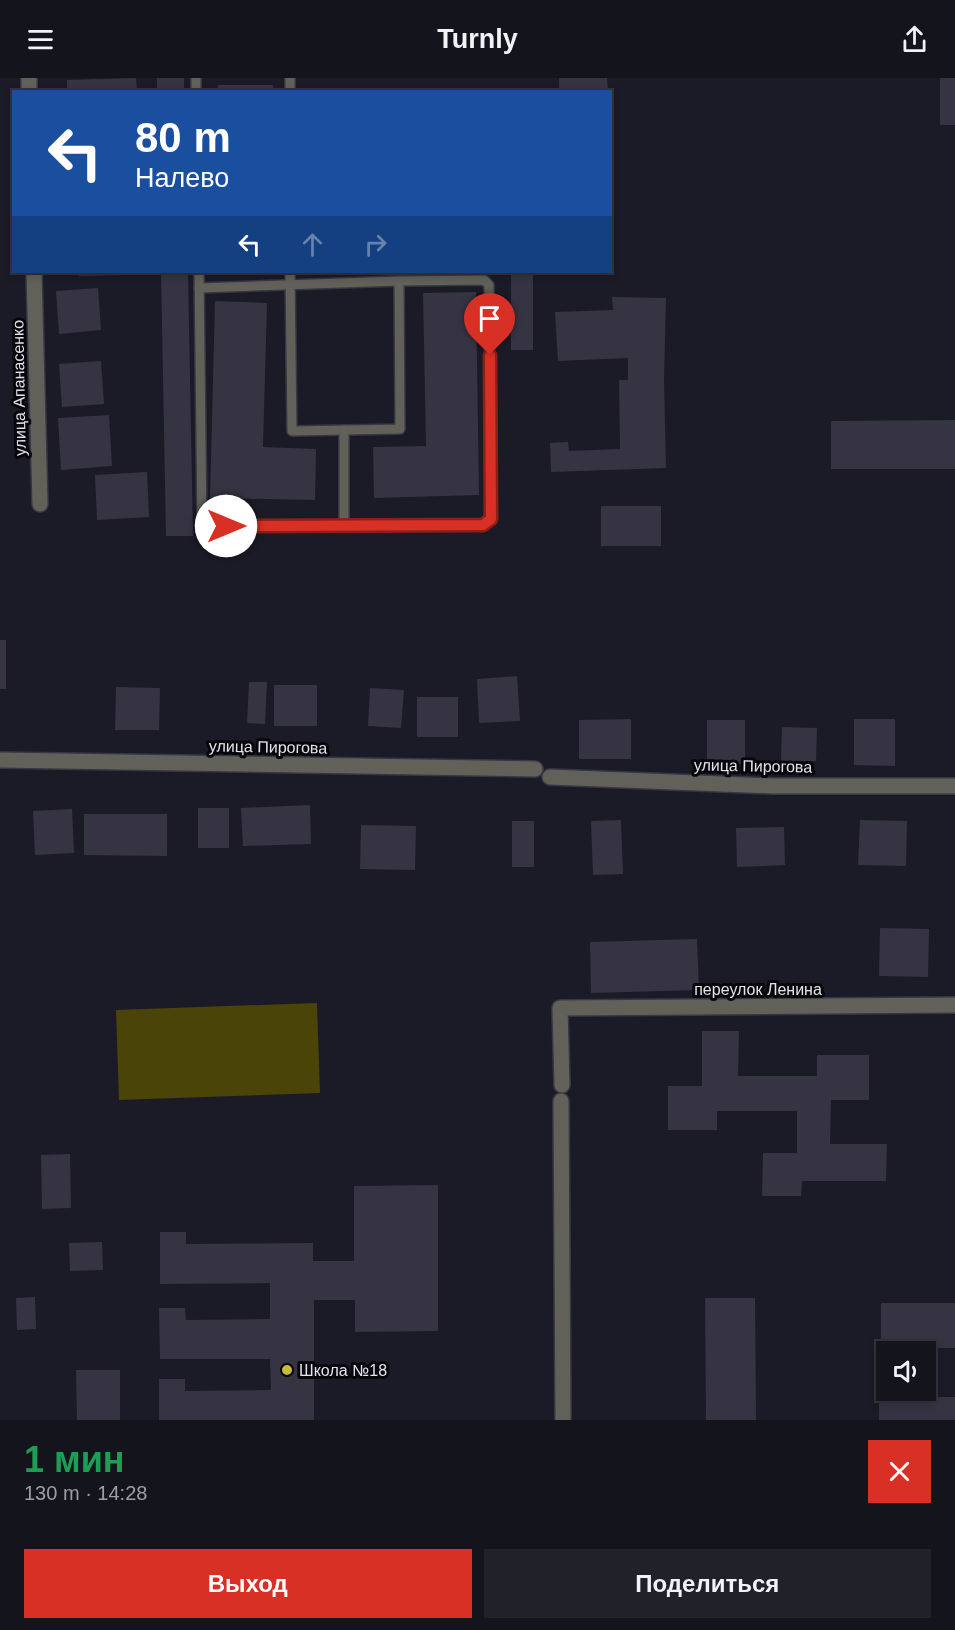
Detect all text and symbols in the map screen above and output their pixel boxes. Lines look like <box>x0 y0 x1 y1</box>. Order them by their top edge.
icon: menu <box>24 23 57 56</box>
icon: share <box>898 23 931 56</box>
text: Turnly <box>437 24 518 54</box>
icon: left <box>36 114 114 192</box>
text: 80 m <box>135 114 231 161</box>
text: Налево <box>135 163 229 193</box>
icon: left <box>233 228 266 261</box>
icon: ahead <box>296 228 329 261</box>
icon: right <box>359 228 392 261</box>
pin <box>464 293 515 355</box>
icon: arrive <box>473 302 506 335</box>
street label: улица Апанасенко <box>9 320 29 456</box>
position arrow <box>194 494 258 558</box>
street label: улица Пирогова <box>209 737 327 757</box>
street label: улица Пирогова <box>694 756 812 776</box>
street label: переулок Ленина <box>694 981 822 998</box>
map controls <box>876 1341 936 1401</box>
button: sound <box>876 1341 936 1401</box>
place label: Школа №18 <box>299 1362 387 1379</box>
marker: Школа №18 <box>280 1363 294 1377</box>
text: 1 мин <box>24 1439 125 1480</box>
button: close <box>868 1440 931 1503</box>
text: 130 m · 14:28 <box>24 1482 147 1504</box>
button: Выход <box>24 1549 472 1618</box>
button: Поделиться <box>484 1549 931 1618</box>

